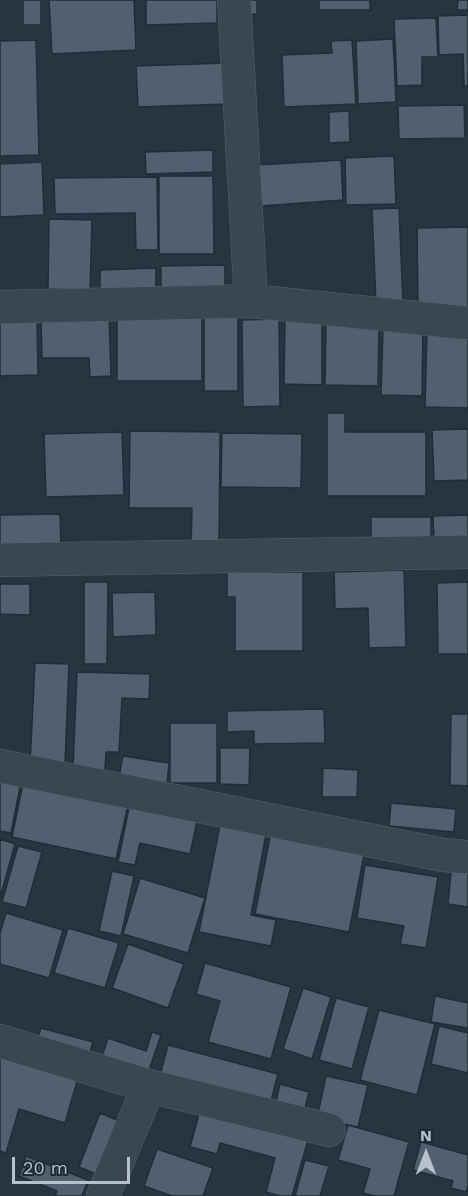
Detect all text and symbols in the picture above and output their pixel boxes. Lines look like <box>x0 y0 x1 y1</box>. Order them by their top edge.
north arrow <box>396 1124 456 1184</box>
text: N <box>420 1126 432 1145</box>
scale bar <box>15 1145 134 1183</box>
text: 20 m <box>23 1157 68 1178</box>

